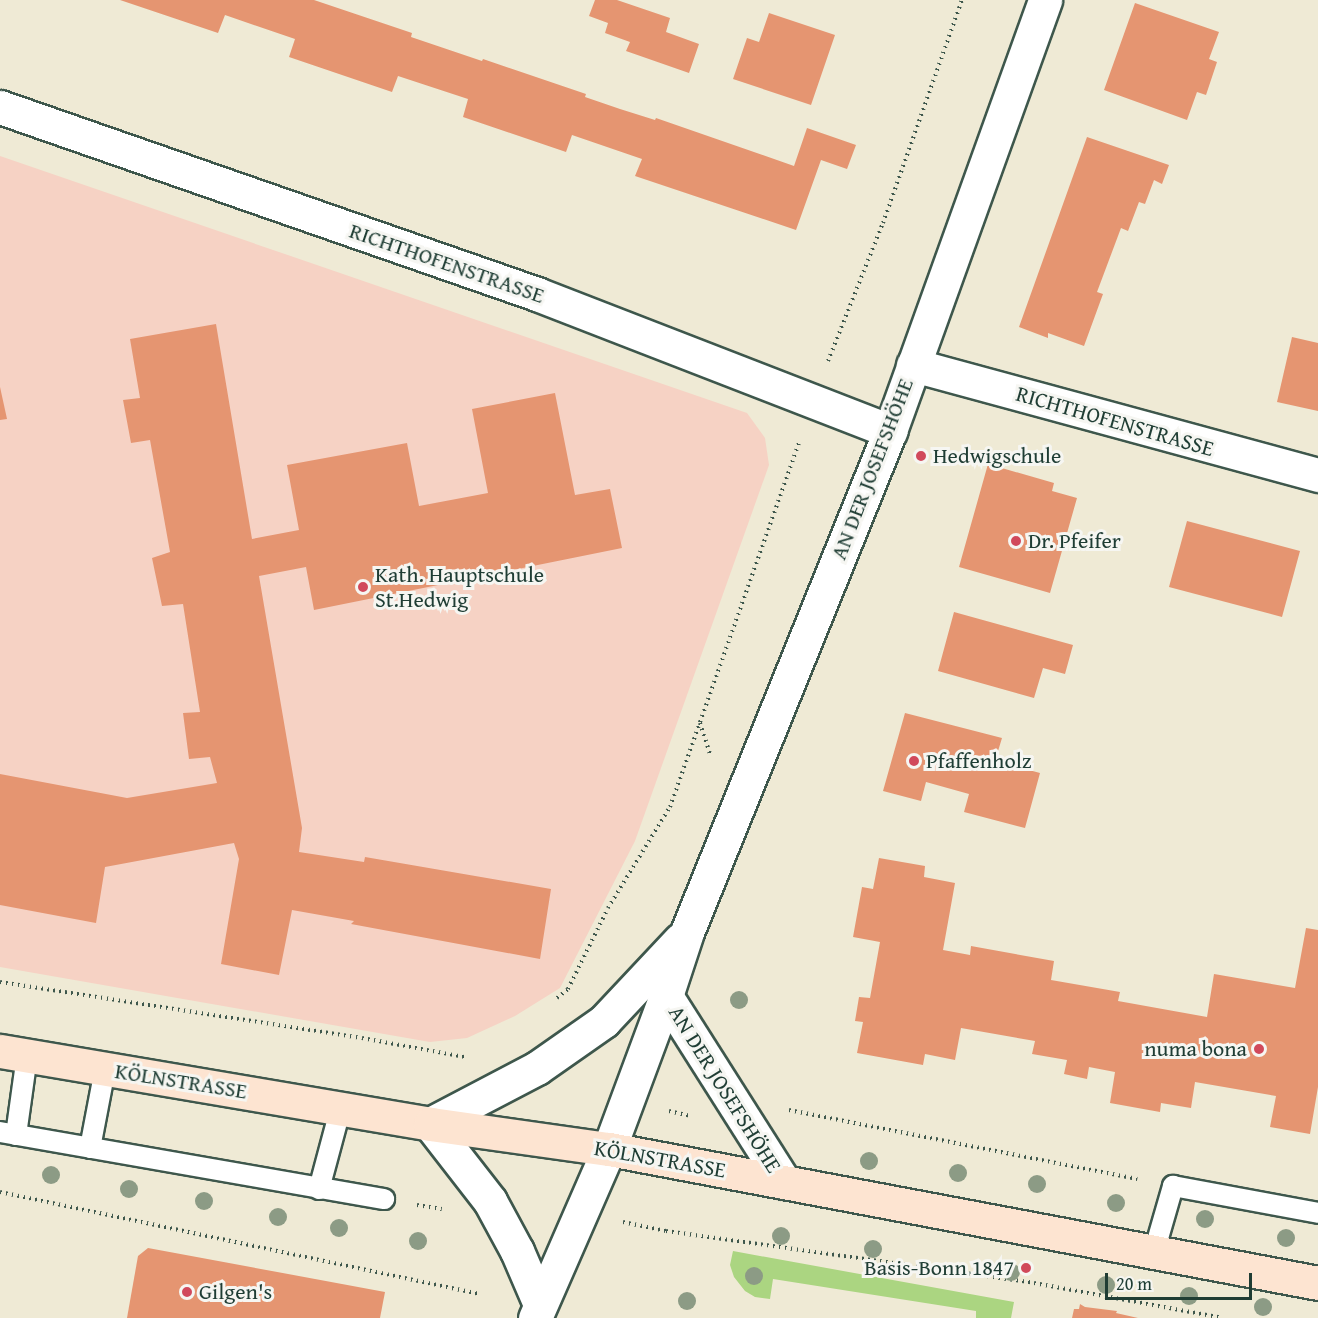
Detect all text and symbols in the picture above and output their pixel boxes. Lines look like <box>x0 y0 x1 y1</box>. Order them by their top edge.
street label: RICHTHOFENSTRASSE <box>346 217 548 309</box>
street label: AN DER JOSEFSHÖHE <box>825 375 919 563</box>
street label: RICHTHOFENSTRASSE <box>1013 380 1217 462</box>
place label: Hedwigschule <box>933 443 1061 469</box>
marker: Hedwigschule <box>914 449 928 463</box>
place label: Dr. Pfeifer <box>1028 528 1121 554</box>
marker: Dr. Pfeifer <box>1009 534 1023 548</box>
place label: Kath. Hauptschule St.Hedwig <box>375 561 544 612</box>
marker: Kath. Hauptschule St.Hedwig <box>356 580 370 594</box>
place label: Pfaffenholz <box>926 748 1031 774</box>
marker: Pfaffenholz <box>907 754 921 768</box>
street label: AN DER JOSEFSHÖHE <box>663 1001 787 1177</box>
place label: numa bona <box>1144 1036 1247 1062</box>
marker: numa bona <box>1252 1042 1266 1056</box>
street label: KÖLNSTRASSE <box>113 1058 249 1104</box>
street label: KÖLNSTRASSE <box>592 1134 728 1184</box>
place label: Basis-Bonn 1847 <box>864 1255 1014 1281</box>
marker: Basis-Bonn 1847 <box>1019 1261 1033 1275</box>
scale bar <box>1108 1261 1255 1299</box>
text: 20 m <box>1116 1270 1152 1297</box>
place label: Gilgen's <box>199 1279 272 1305</box>
marker: Gilgen's <box>180 1285 194 1299</box>

